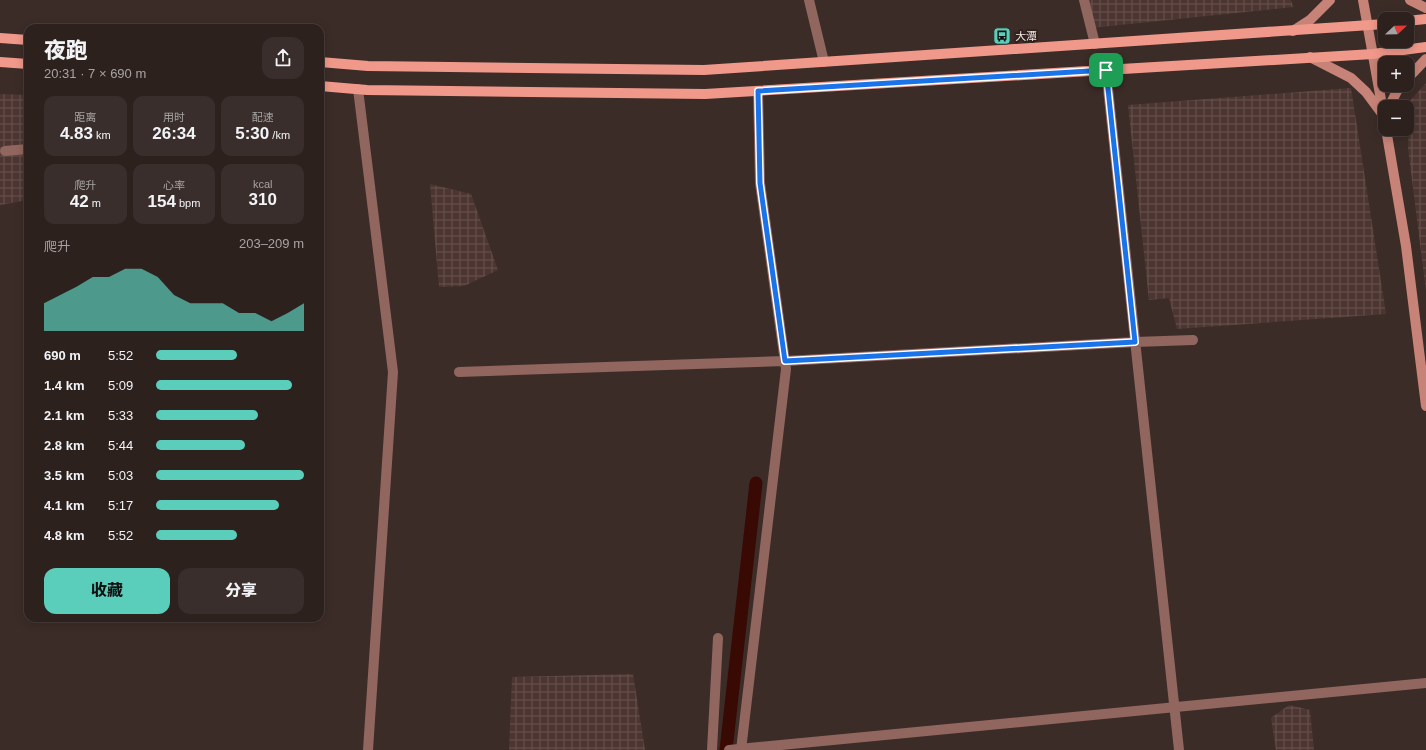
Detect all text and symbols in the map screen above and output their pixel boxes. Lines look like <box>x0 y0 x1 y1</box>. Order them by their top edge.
north arrow <box>1378 12 1414 48</box>
map controls <box>1378 12 1414 136</box>
bus stop icon: 大潭 <box>992 26 1012 46</box>
place label: 大潭 <box>1015 30 1037 42</box>
button: share <box>262 37 304 79</box>
text: 夜跑 <box>44 38 88 63</box>
pin <box>1089 53 1123 87</box>
button: + <box>1378 56 1414 92</box>
icon: arrive <box>1095 59 1117 81</box>
text: 20:31 · 7 × 690 m <box>44 66 146 81</box>
button: − <box>1378 100 1414 136</box>
text: 距离 <box>74 111 96 123</box>
text: 用时 <box>163 111 185 123</box>
text: 配速 <box>252 111 274 123</box>
text: 4.83 <box>60 124 93 143</box>
text: 26:34 <box>152 124 196 143</box>
text: 5:30 <box>235 124 269 143</box>
text: km <box>93 129 111 141</box>
text: /km <box>269 129 290 141</box>
text: kcal <box>253 178 272 190</box>
text: 爬升 <box>74 179 96 191</box>
text: 心率 <box>163 179 185 191</box>
text: 310 <box>248 190 277 209</box>
text: 42 <box>70 192 89 211</box>
text: 154 <box>148 192 176 211</box>
text: m <box>89 197 101 209</box>
text: bpm <box>176 197 200 209</box>
text: 203–209 m <box>239 236 304 251</box>
text: 爬升 <box>44 239 70 254</box>
text: 690 m <box>44 348 81 363</box>
text: 5:52 <box>108 348 133 363</box>
text: 1.4 km <box>44 378 84 393</box>
text: 5:09 <box>108 378 133 393</box>
text: 2.1 km <box>44 408 84 423</box>
text: 5:33 <box>108 408 133 423</box>
text: 2.8 km <box>44 438 84 453</box>
text: 5:44 <box>108 438 133 453</box>
text: 3.5 km <box>44 468 84 483</box>
text: 5:03 <box>108 468 133 483</box>
text: 4.1 km <box>44 498 84 513</box>
text: 5:17 <box>108 498 133 513</box>
text: 4.8 km <box>44 528 84 543</box>
text: 5:52 <box>108 528 133 543</box>
button: 收藏 <box>44 568 170 614</box>
button: 分享 <box>178 568 304 614</box>

